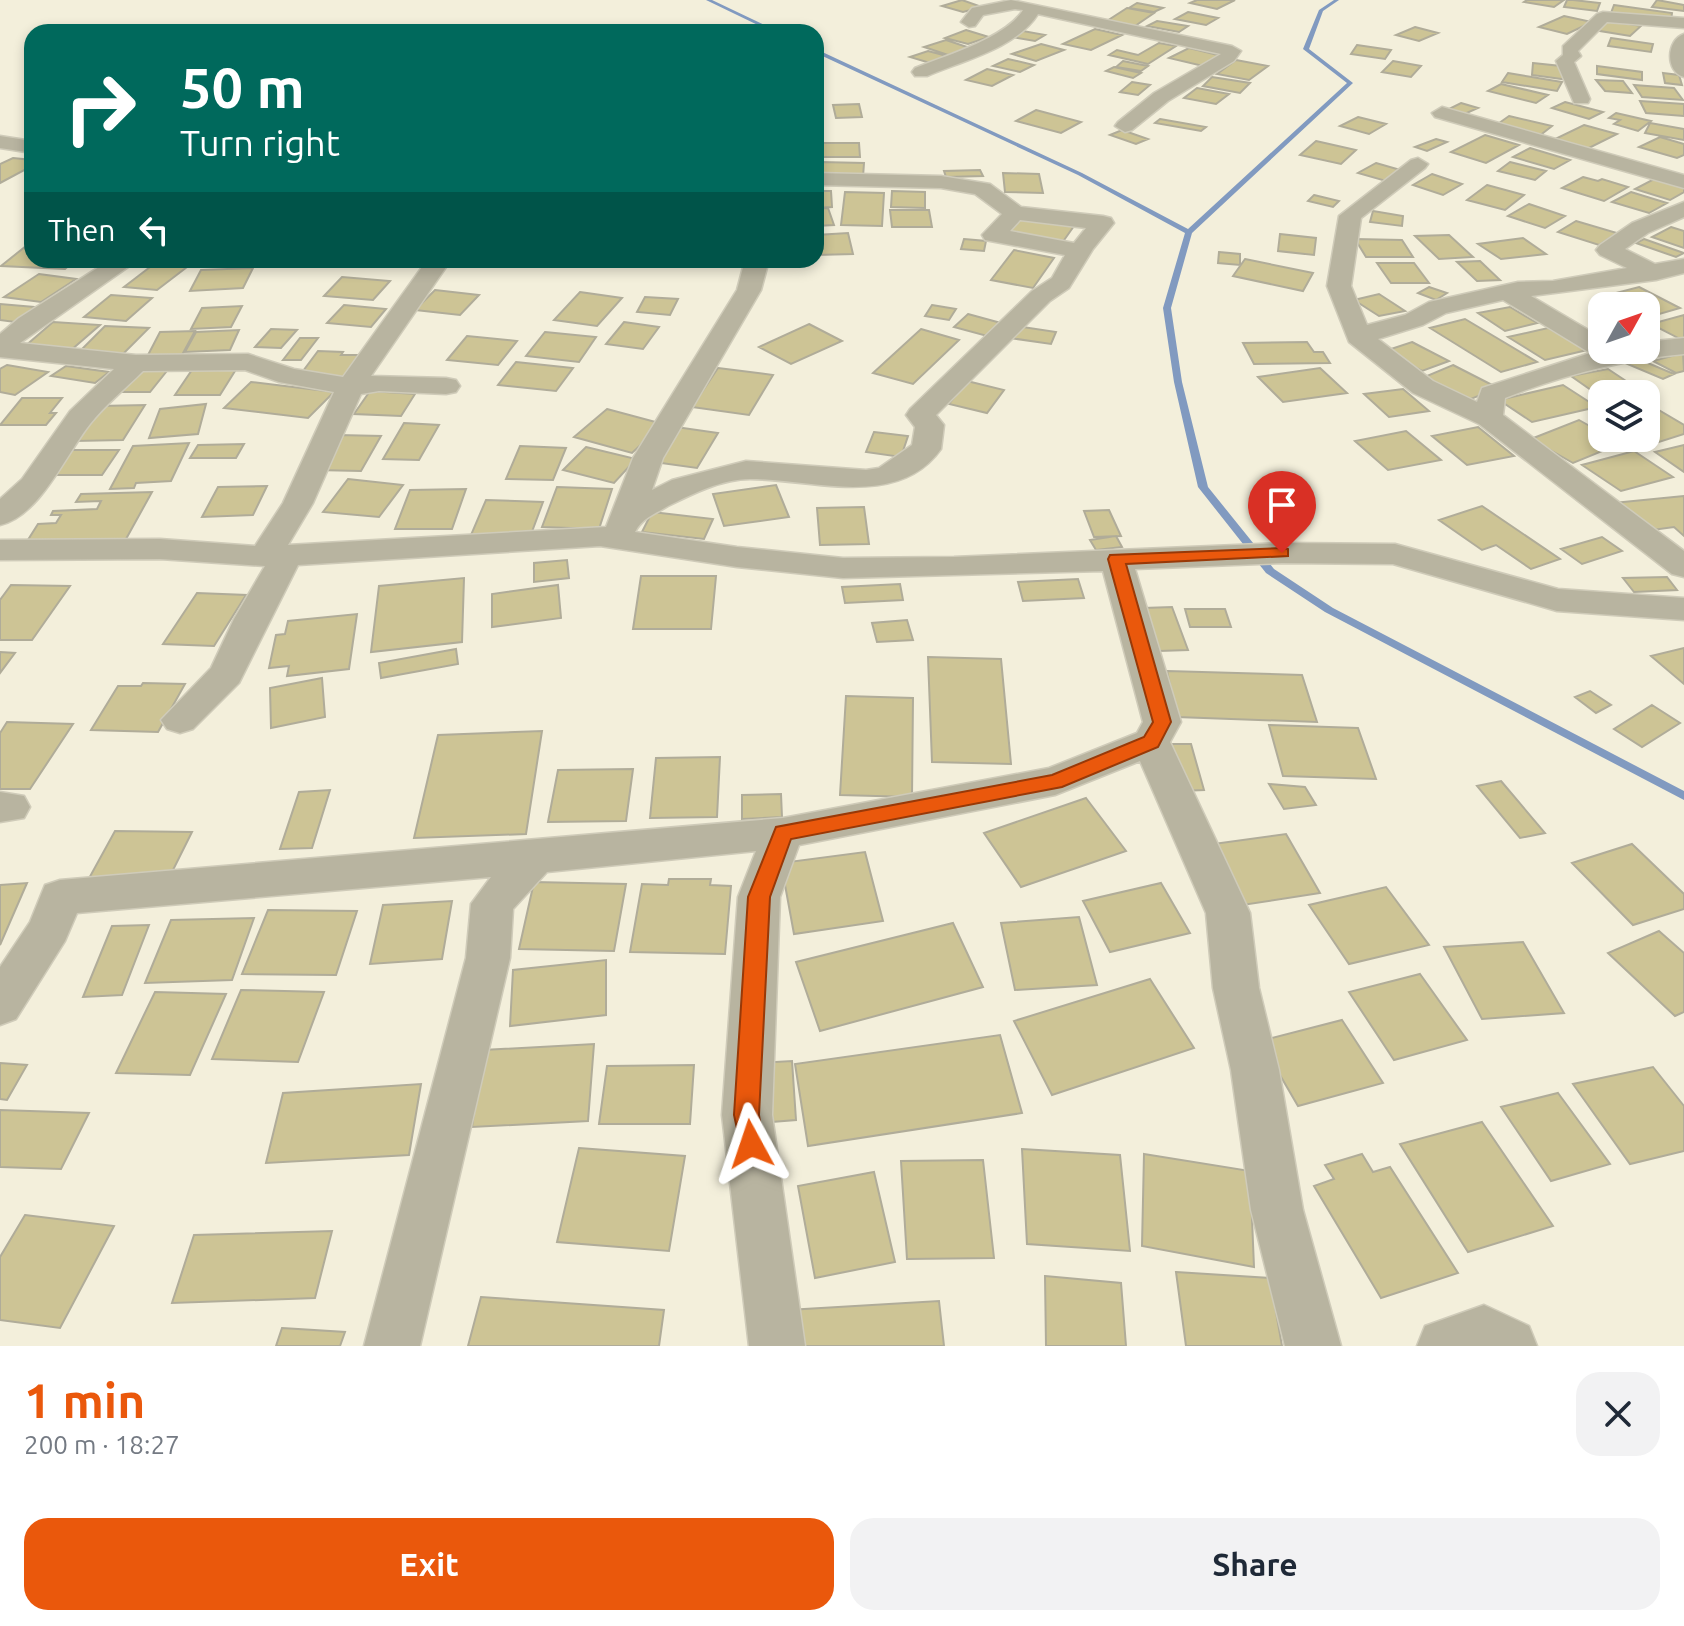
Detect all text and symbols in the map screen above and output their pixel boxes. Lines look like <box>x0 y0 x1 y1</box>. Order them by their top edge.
icon: right <box>48 56 152 160</box>
text: 50 m <box>180 56 305 119</box>
text: Turn right <box>180 122 340 163</box>
icon: left <box>132 208 176 252</box>
text: Then <box>48 213 116 247</box>
north arrow <box>1588 292 1660 364</box>
map controls <box>1588 292 1660 452</box>
button: layers <box>1588 380 1660 452</box>
pin <box>1248 471 1316 553</box>
icon: arrive <box>1260 483 1304 527</box>
position arrow <box>709 1102 793 1186</box>
button: close <box>1576 1372 1660 1456</box>
text: 1 min <box>24 1373 145 1427</box>
text: 200 m · 18:27 <box>24 1430 180 1459</box>
button: Exit <box>24 1518 834 1610</box>
button: Share <box>850 1518 1660 1610</box>

